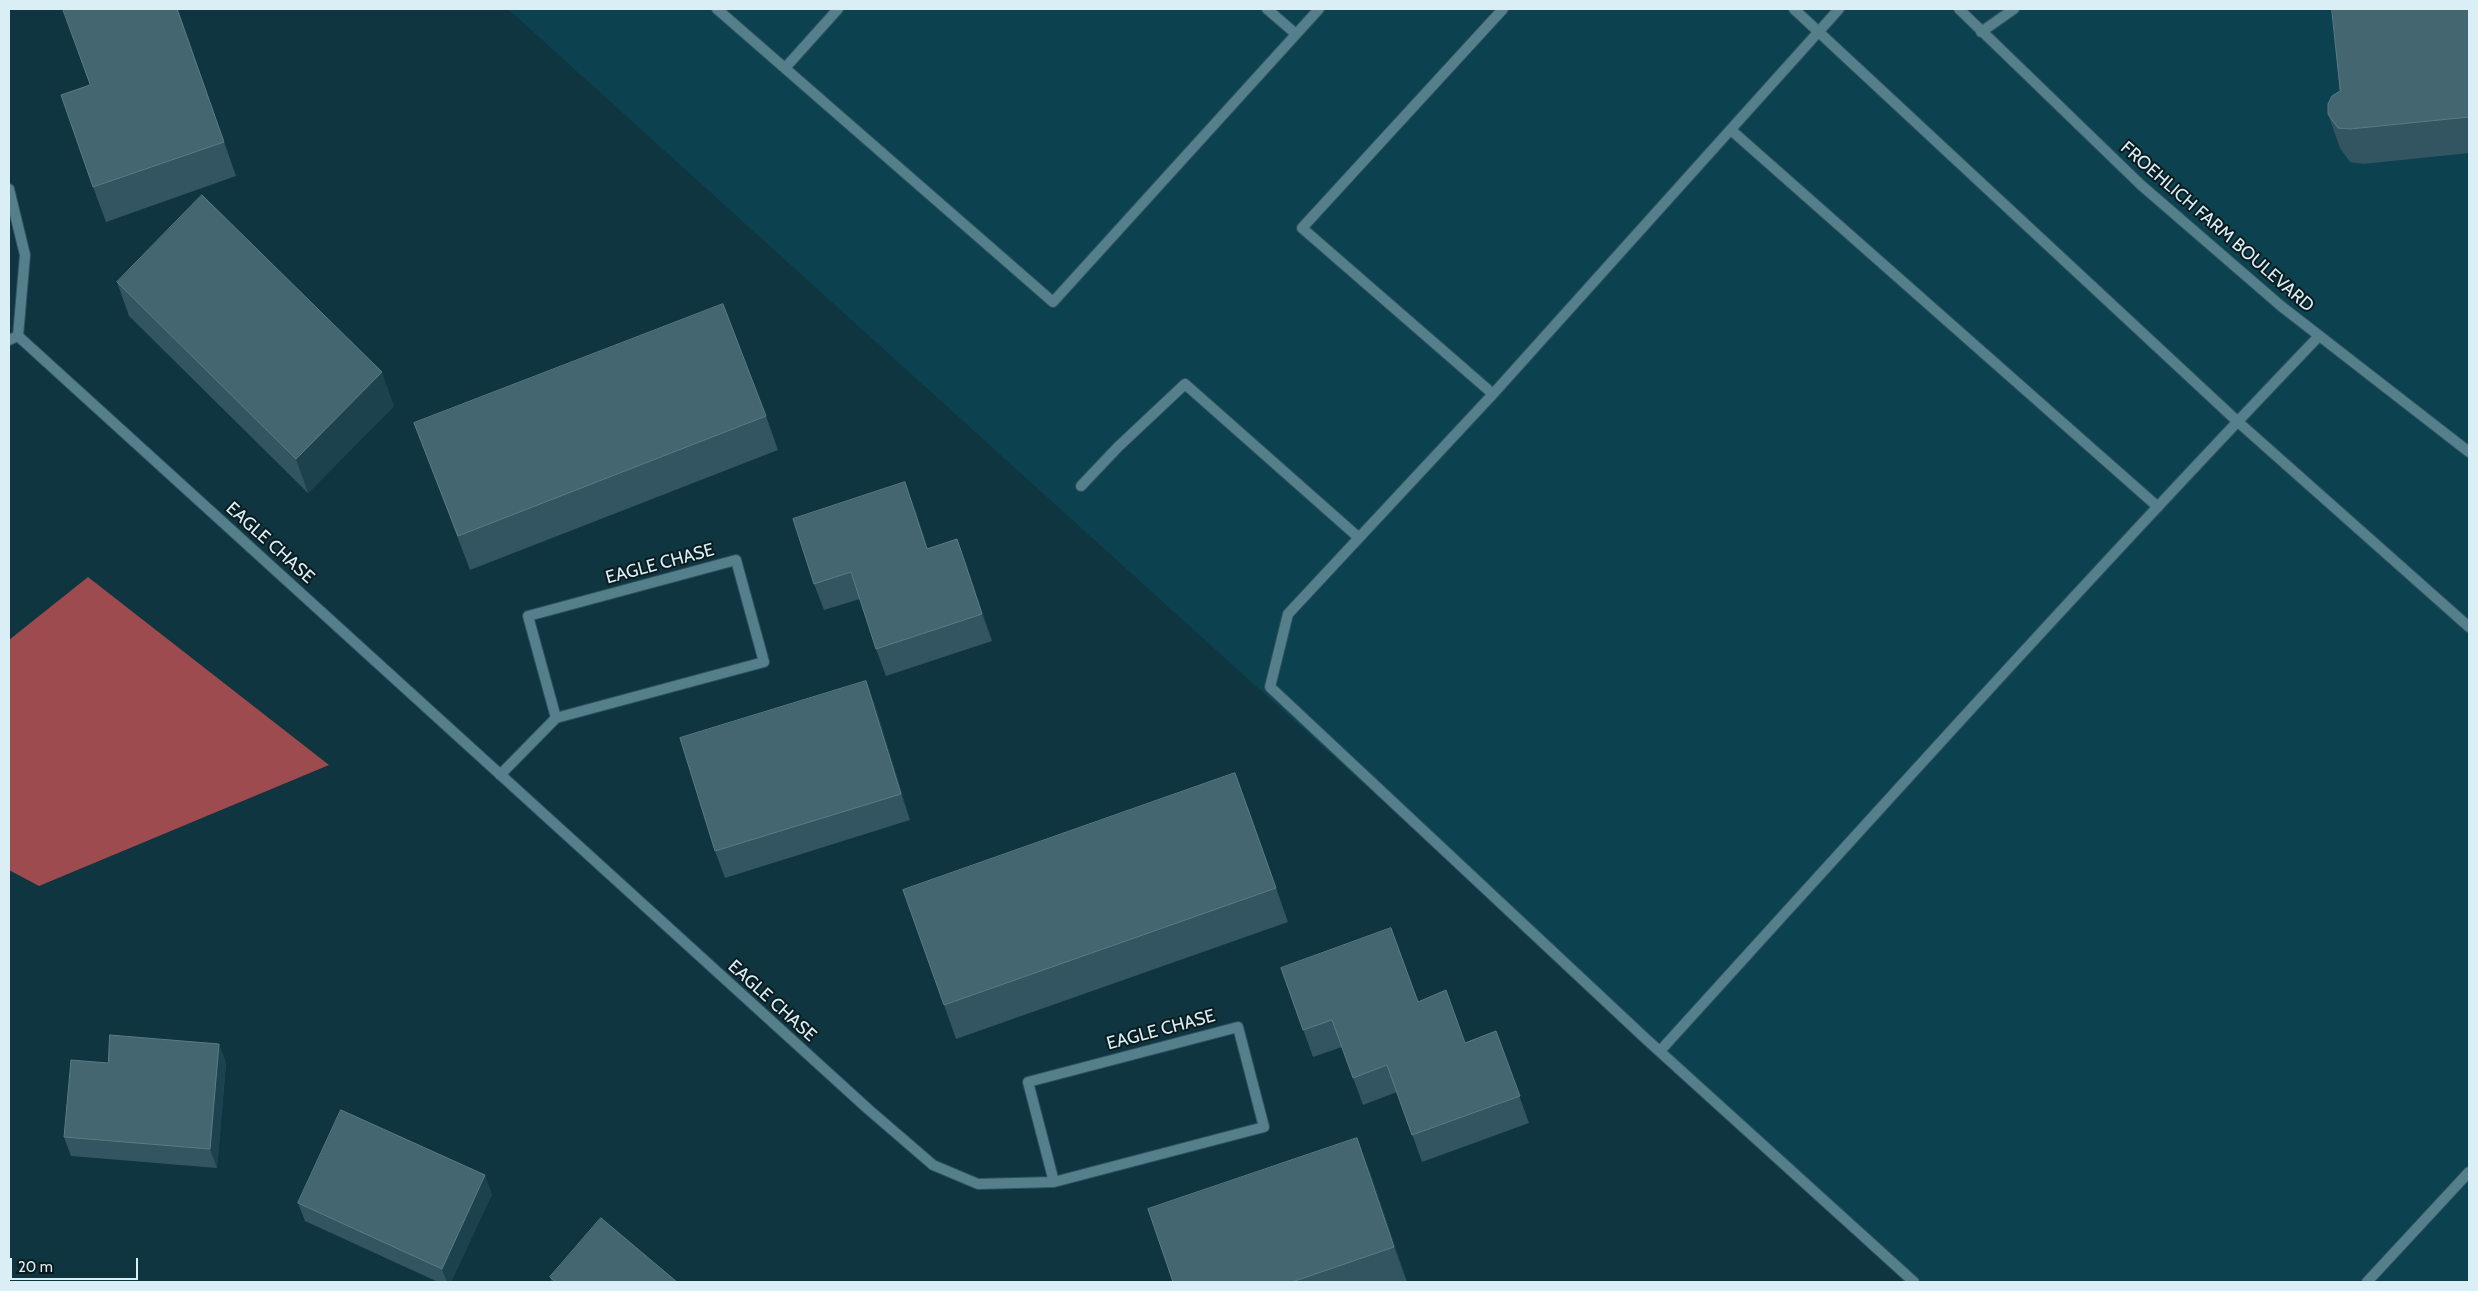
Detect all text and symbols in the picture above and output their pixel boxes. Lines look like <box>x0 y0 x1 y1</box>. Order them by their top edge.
street label: FROEHLICH FARM BOULEVARD <box>2116 137 2318 317</box>
street label: EAGLE CHASE <box>221 498 319 588</box>
street label: EAGLE CHASE <box>603 539 717 589</box>
street label: EAGLE CHASE <box>723 956 821 1046</box>
street label: EAGLE CHASE <box>1104 1005 1218 1055</box>
scale bar <box>12 1248 140 1280</box>
text: 20 m <box>18 1258 53 1276</box>

